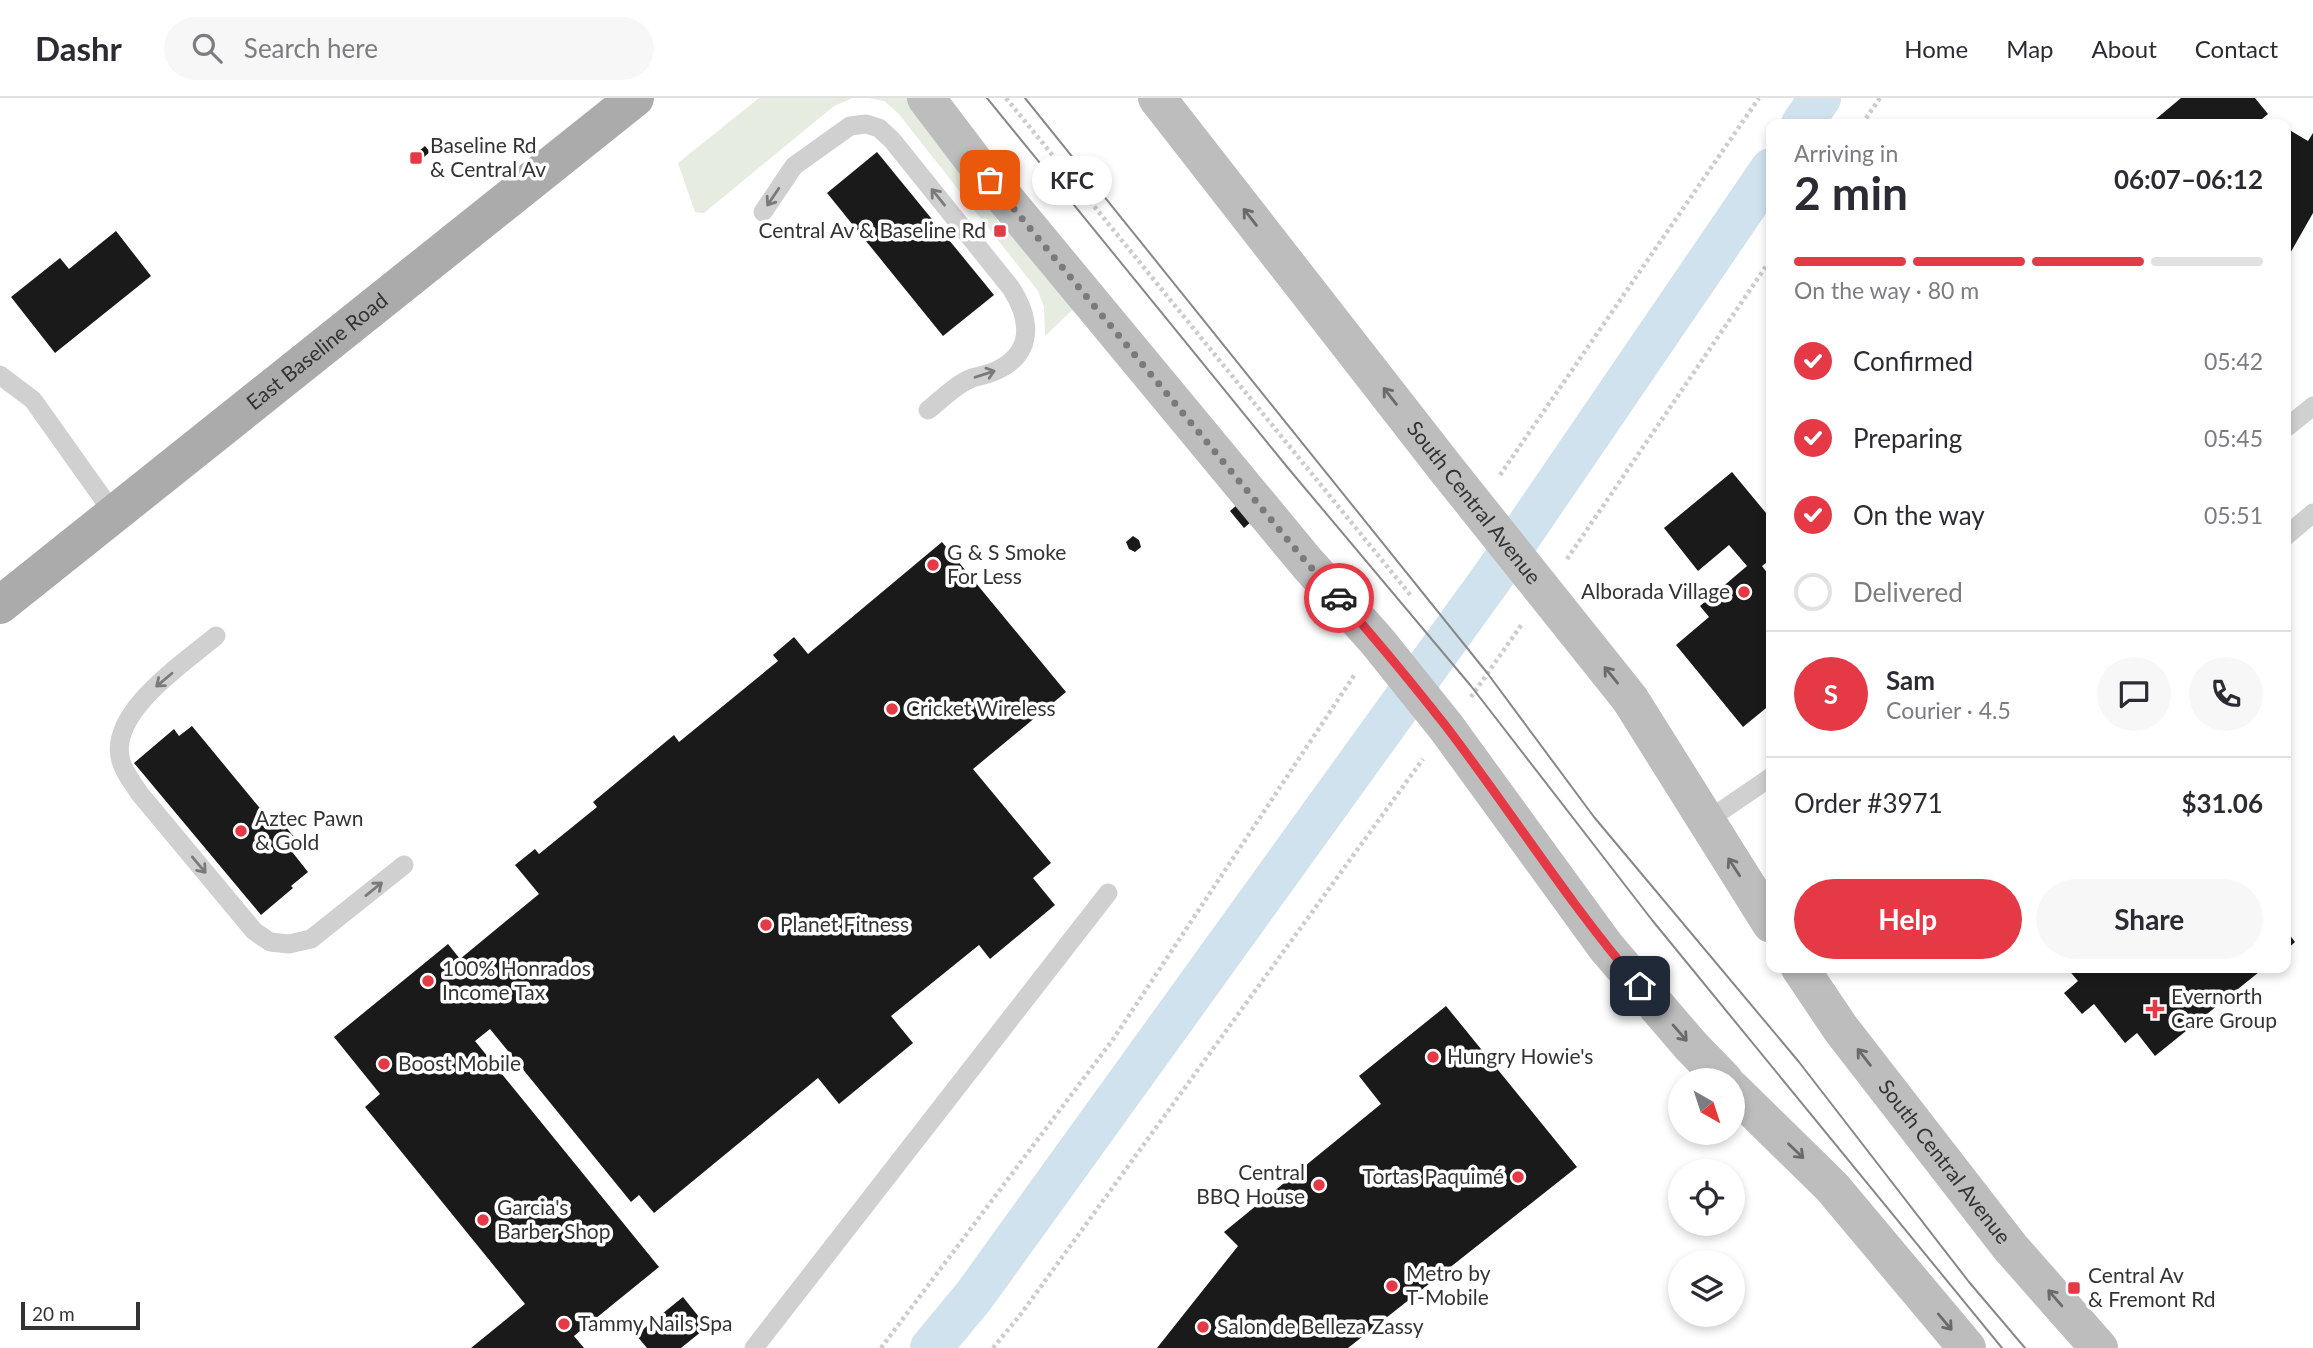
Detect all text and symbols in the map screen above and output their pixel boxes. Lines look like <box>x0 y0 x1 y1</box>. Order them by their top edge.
search box <box>164 17 654 80</box>
text: Dashr <box>35 28 122 68</box>
icon: search <box>188 29 226 67</box>
text: Search here <box>244 32 378 64</box>
text: Home <box>1904 34 1968 63</box>
text: Map <box>2006 34 2054 63</box>
text: About <box>2092 34 2157 63</box>
text: Contact <box>2195 34 2278 63</box>
place label: Baseline Rd & Central Av <box>430 132 546 181</box>
text: Arriving in <box>1794 139 1898 167</box>
marker: Baseline Rd & Central Av <box>408 150 424 166</box>
pin <box>960 150 1020 210</box>
callout: KFC <box>1032 155 1112 204</box>
icon: bag <box>971 161 1009 199</box>
text: 06:07–06:12 <box>2114 163 2263 195</box>
text: 2 min <box>1794 165 1908 220</box>
text: KFC <box>1050 166 1094 194</box>
one-way arrow <box>766 187 780 206</box>
one-way arrow <box>931 189 946 207</box>
one-way arrow <box>1243 208 1258 226</box>
place label: Central Av & Baseline Rd <box>758 217 986 242</box>
marker: Central Av & Baseline Rd <box>992 223 1008 239</box>
text: On the way · 80 m <box>1794 276 1979 304</box>
street label: East Baseline Road <box>241 287 392 414</box>
icon: check <box>1794 342 1832 380</box>
text: Confirmed <box>1853 345 1973 377</box>
text: 05:42 <box>2204 347 2263 375</box>
one-way arrow <box>973 367 995 379</box>
one-way arrow <box>1383 387 1398 406</box>
street label: South Central Avenue <box>1403 416 1547 588</box>
icon: check <box>1794 419 1832 457</box>
text: Preparing <box>1853 422 1962 454</box>
text: 05:45 <box>2204 424 2263 452</box>
icon: check <box>1794 496 1832 534</box>
text: On the way <box>1853 499 1985 531</box>
text: 05:51 <box>2204 501 2263 529</box>
place label: G & S Smoke For Less <box>947 539 1066 588</box>
marker: G & S Smoke For Less <box>925 557 941 573</box>
courier <box>1304 563 1374 633</box>
text: Delivered <box>1853 576 1963 608</box>
place label: Alborada Village <box>1581 578 1730 603</box>
icon: car <box>1320 579 1358 617</box>
marker: Alborada Village <box>1736 584 1752 600</box>
button: chat <box>2097 657 2171 731</box>
button: phone <box>2189 657 2263 731</box>
text: Sam <box>1886 664 1935 696</box>
one-way arrow <box>1603 667 1619 685</box>
one-way arrow <box>155 672 173 688</box>
text: S <box>1824 678 1838 710</box>
place label: Cricket Wireless <box>906 695 1056 720</box>
text: Courier · 4.5 <box>1886 696 2011 724</box>
marker: Cricket Wireless <box>884 701 900 717</box>
text: Order #3971 <box>1794 787 1943 819</box>
text: $31.06 <box>2181 787 2263 819</box>
place label: Aztec Pawn & Gold <box>255 805 364 854</box>
marker: Aztec Pawn & Gold <box>233 823 249 839</box>
one-way arrow <box>191 856 207 874</box>
one-way arrow <box>1727 857 1741 877</box>
button: Help <box>1794 879 2022 959</box>
button: Share <box>2036 879 2263 959</box>
one-way arrow <box>365 881 383 897</box>
place label: Planet Fitness <box>780 911 909 936</box>
marker: Planet Fitness <box>758 917 774 933</box>
place label: 100% Honrados Income Tax <box>442 955 591 1004</box>
pin <box>1610 956 1670 1016</box>
icon: home <box>1621 967 1659 1005</box>
marker: 100% Honrados Income Tax <box>420 973 436 989</box>
place label: Evernorth Care Group <box>2171 983 2277 1032</box>
marker: Evernorth Care Group <box>2145 999 2165 1019</box>
one-way arrow <box>1672 1024 1688 1042</box>
place label: Hungry Howie's <box>1447 1043 1593 1068</box>
marker: Hungry Howie's <box>1425 1049 1441 1065</box>
one-way arrow <box>1856 1049 1871 1067</box>
place label: Boost Mobile <box>398 1050 521 1075</box>
marker: Boost Mobile <box>376 1056 392 1072</box>
north arrow <box>1668 1068 1745 1144</box>
map controls <box>1668 1068 1745 1327</box>
street label: South Central Avenue <box>1874 1074 2017 1248</box>
one-way arrow <box>1787 1143 1804 1160</box>
place label: Central BBQ House <box>1196 1159 1305 1208</box>
button: locate <box>1668 1159 1745 1236</box>
place label: Tortas Paquimé <box>1363 1163 1504 1188</box>
marker: Tortas Paquimé <box>1510 1169 1526 1185</box>
marker: Central BBQ House <box>1311 1177 1327 1193</box>
place label: Garcia's Barber Shop <box>497 1194 611 1243</box>
marker: Garcia's Barber Shop <box>475 1212 491 1228</box>
button: layers <box>1668 1250 1745 1327</box>
place label: Metro by T-Mobile <box>1406 1260 1491 1309</box>
place label: Central Av & Fremont Rd <box>2088 1262 2216 1311</box>
marker: Metro by T-Mobile <box>1384 1278 1400 1294</box>
marker: Central Av & Fremont Rd <box>2066 1280 2082 1296</box>
one-way arrow <box>2047 1289 2063 1307</box>
scale bar <box>21 1299 140 1331</box>
text: 20 m <box>32 1302 75 1325</box>
place label: Tammy Nails Spa <box>578 1310 732 1335</box>
place label: Salon de Belleza Zassy <box>1217 1313 1424 1338</box>
one-way arrow <box>1937 1313 1953 1331</box>
marker: Tammy Nails Spa <box>556 1316 572 1332</box>
marker: Salon de Belleza Zassy <box>1195 1319 1211 1335</box>

